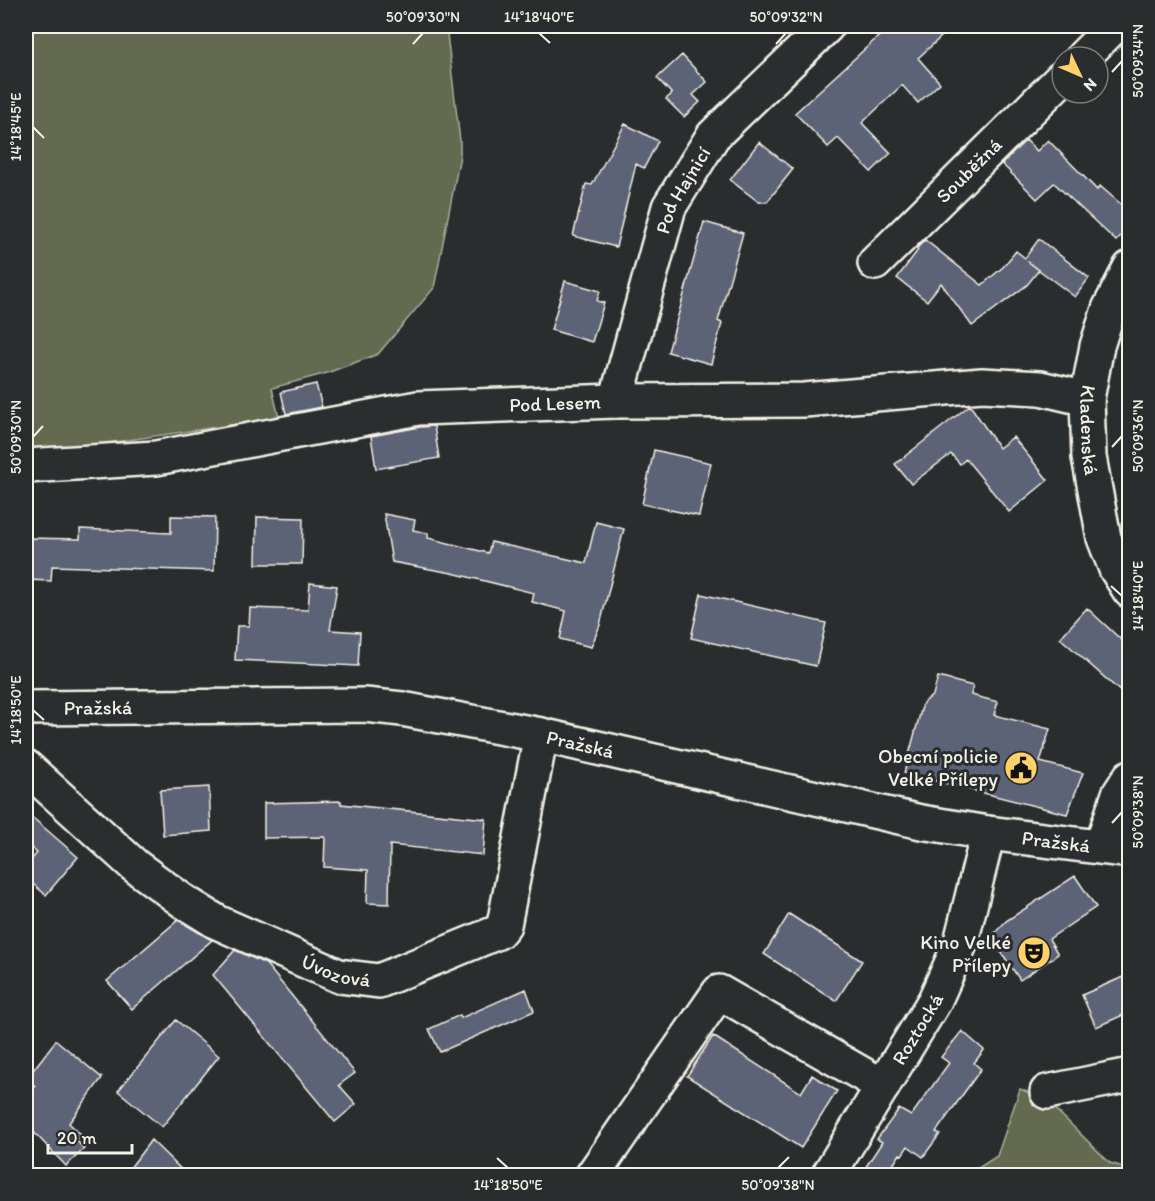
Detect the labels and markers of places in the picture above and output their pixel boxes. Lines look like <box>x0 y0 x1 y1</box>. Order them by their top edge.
place label: Obecní policie Velké Přílepy <box>878 744 999 791</box>
public building icon: Obecní policie Velké Přílepy <box>1003 750 1039 786</box>
place label: Kino Velké Přílepy <box>920 930 1012 977</box>
theatre icon: Kino Velké Přílepy <box>1016 935 1052 971</box>

